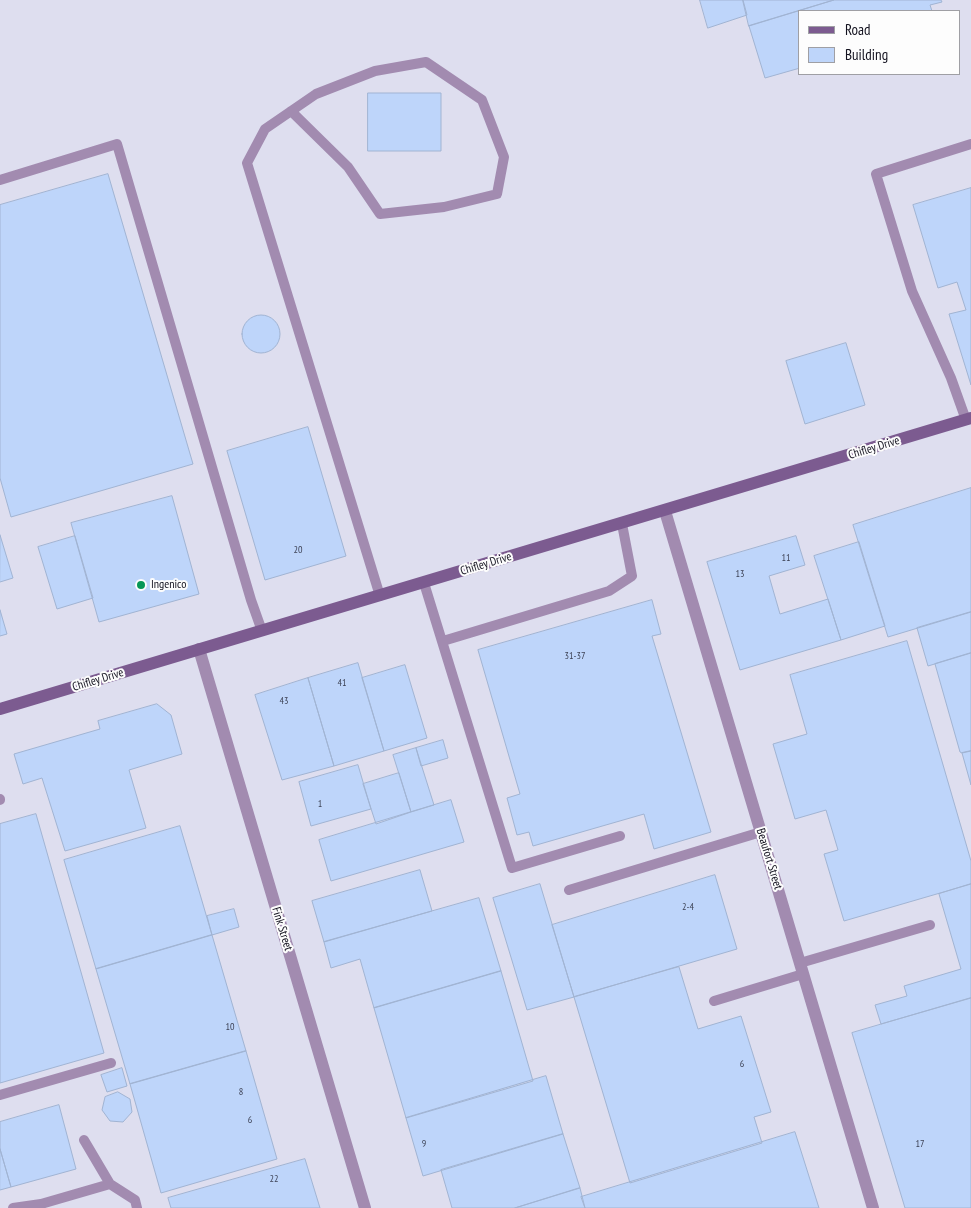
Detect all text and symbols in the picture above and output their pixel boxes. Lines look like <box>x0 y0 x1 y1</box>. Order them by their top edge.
legend <box>798 10 961 75</box>
text: Road <box>845 20 871 39</box>
text: Building <box>845 45 888 64</box>
street label: Chifley Drive <box>847 433 901 463</box>
house number: 20 <box>294 544 302 556</box>
street label: Chifley Drive <box>459 549 513 579</box>
house number: 11 <box>782 552 790 564</box>
house number: 13 <box>736 568 744 580</box>
place label: Ingenico <box>151 578 186 592</box>
marker: Ingenico <box>135 579 147 591</box>
house number: 31-37 <box>565 650 585 662</box>
street label: Chifley Drive <box>71 665 125 695</box>
house number: 41 <box>338 677 346 689</box>
house number: 43 <box>280 695 288 707</box>
house number: 1 <box>318 798 322 810</box>
street label: Beaufort Street <box>753 827 785 891</box>
house number: 2-4 <box>682 901 694 913</box>
street label: Fink Street <box>269 905 295 953</box>
house number: 10 <box>226 1021 234 1033</box>
house number: 6 <box>740 1058 744 1070</box>
house number: 8 <box>239 1086 243 1098</box>
house number: 6 <box>248 1114 252 1126</box>
house number: 9 <box>422 1138 426 1150</box>
house number: 17 <box>916 1138 924 1150</box>
house number: 22 <box>270 1173 278 1185</box>

